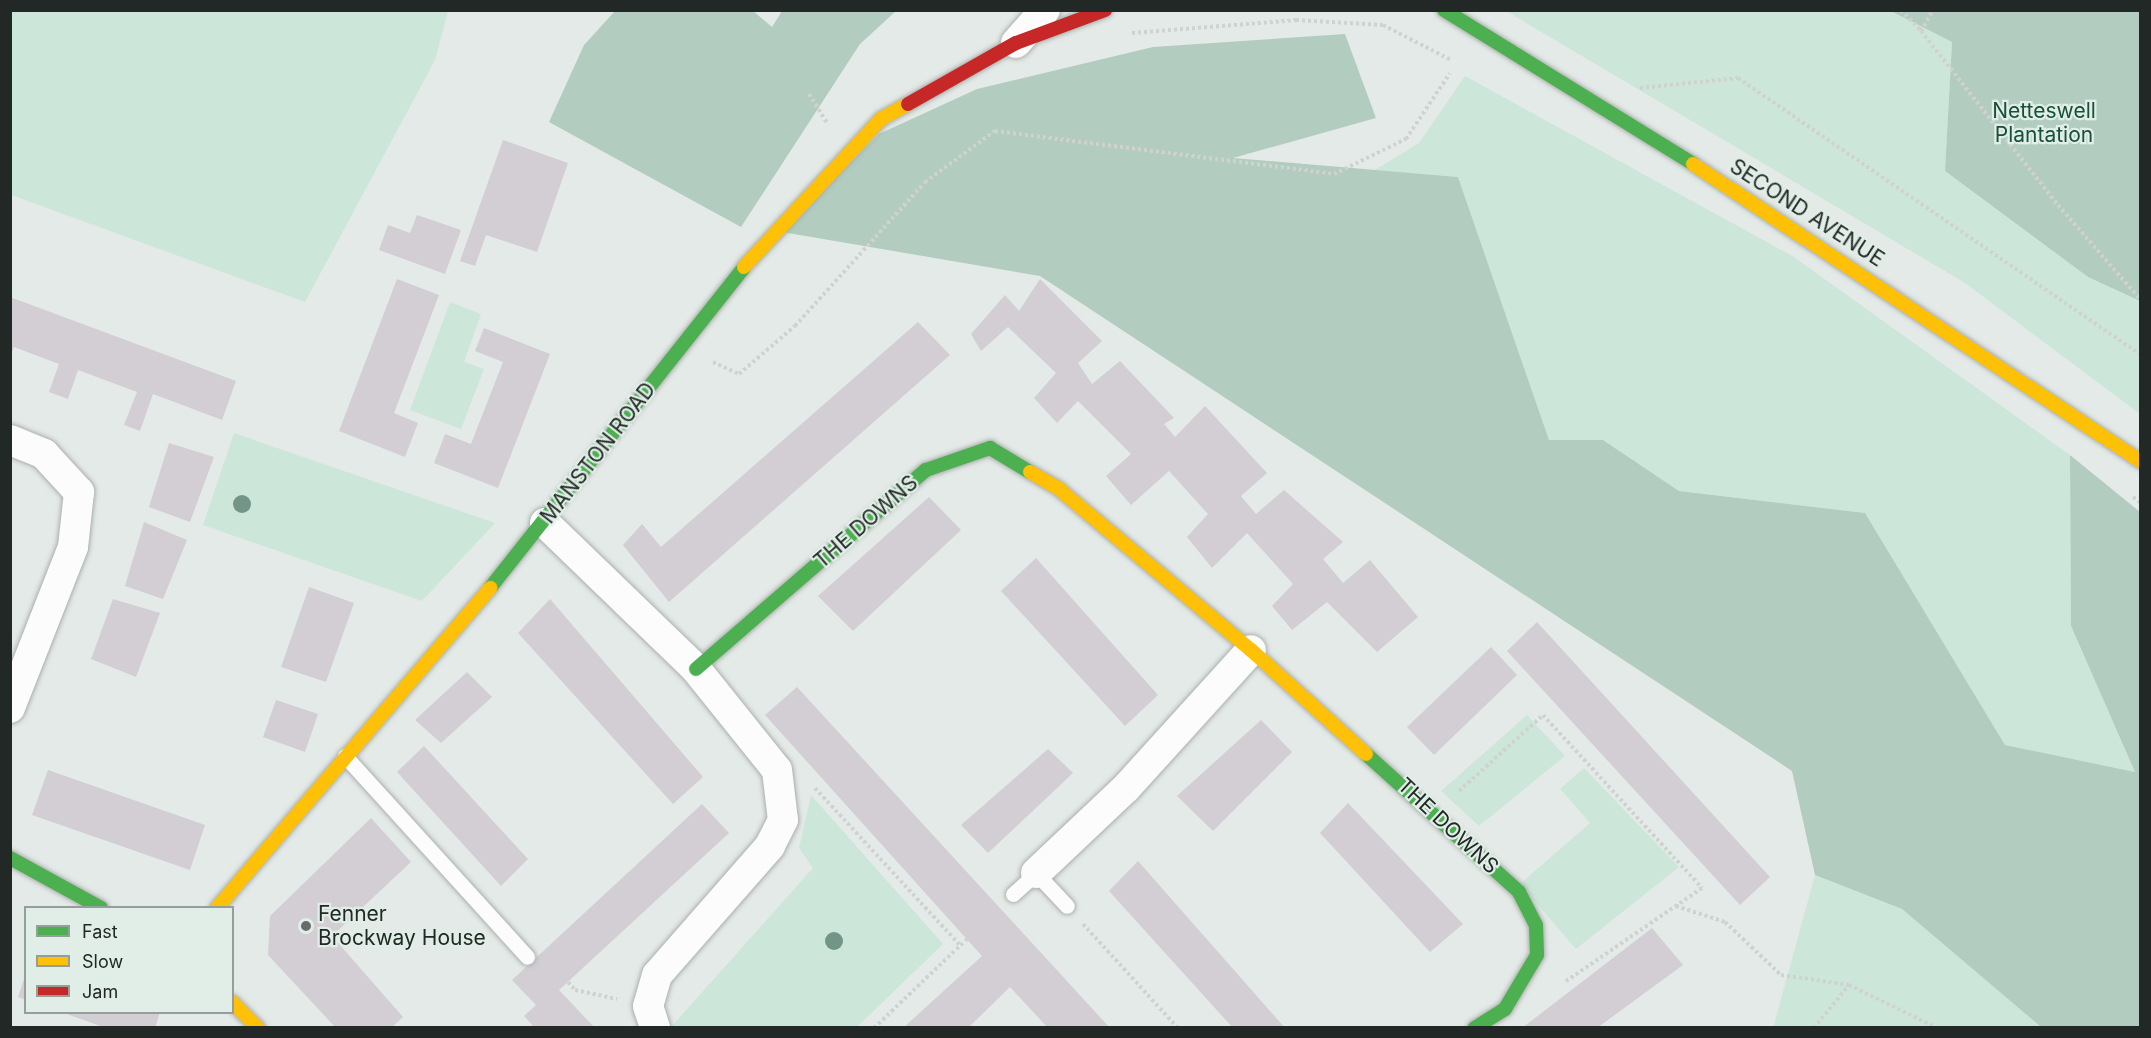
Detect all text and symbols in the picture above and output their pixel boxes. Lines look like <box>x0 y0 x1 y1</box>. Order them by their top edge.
park label: Netteswell Plantation <box>1992 98 2096 148</box>
street label: SECOND AVENUE <box>1725 154 1889 272</box>
street label: MANSTON ROAD <box>535 377 661 529</box>
street label: THE DOWNS <box>809 470 923 574</box>
street label: THE DOWNS <box>1392 773 1504 879</box>
place label: Fenner Brockway House <box>318 901 486 951</box>
legend <box>24 906 234 1014</box>
marker: Fenner Brockway House <box>299 919 313 933</box>
text: Fast <box>82 921 118 942</box>
text: Slow <box>82 951 123 972</box>
text: Jam <box>82 981 118 1002</box>

